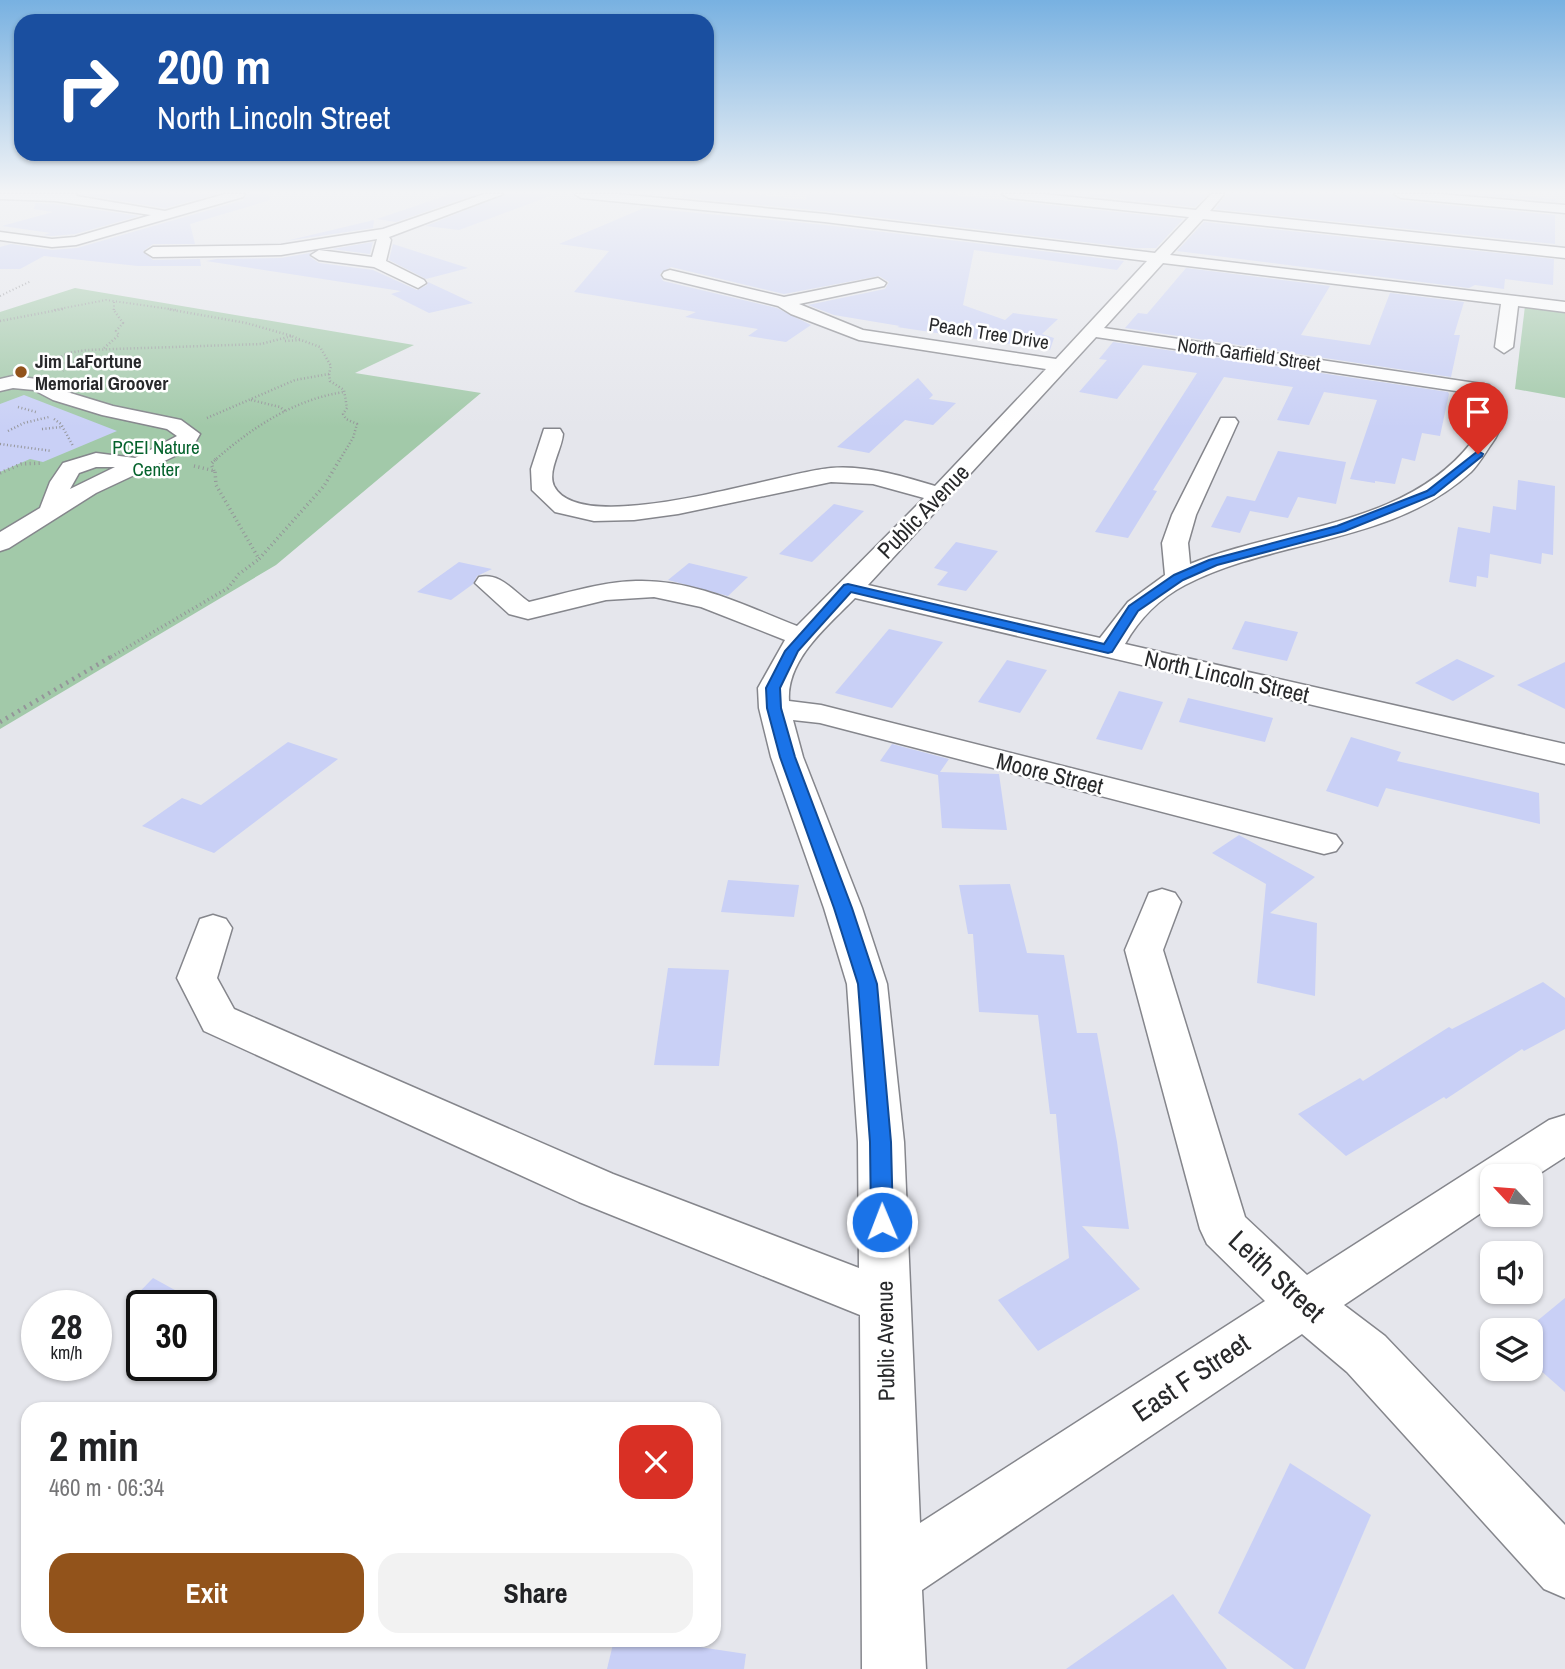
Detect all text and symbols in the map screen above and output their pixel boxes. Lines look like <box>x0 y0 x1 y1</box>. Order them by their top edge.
text: 200 m <box>157 33 271 99</box>
icon: right <box>42 42 133 133</box>
text: North Lincoln Street <box>157 96 390 139</box>
street label: Peach Tree Drive <box>927 311 1051 355</box>
street label: North Garfield Street <box>1176 331 1323 377</box>
place label: Jim LaFortune Memorial Groover <box>35 348 168 396</box>
marker: Jim LaFortune Memorial Groover <box>13 364 29 380</box>
pin <box>1448 382 1508 454</box>
icon: arrive <box>1459 393 1497 431</box>
park label: PCEI Nature Center <box>112 434 200 482</box>
street label: Public Avenue <box>870 457 976 565</box>
street label: North Lincoln Street <box>1142 642 1312 710</box>
street label: Moore Street <box>993 745 1107 801</box>
north arrow <box>1480 1164 1544 1227</box>
map controls <box>1480 1164 1543 1381</box>
position arrow <box>845 1185 919 1259</box>
street label: Leith Street <box>1221 1222 1333 1330</box>
button: sound <box>1480 1241 1543 1304</box>
street label: Public Avenue <box>868 1281 902 1401</box>
speed limit sign: 30 <box>126 1290 217 1381</box>
text: 28 <box>51 1303 82 1350</box>
button: layers <box>1480 1318 1543 1381</box>
street label: East F Street <box>1125 1324 1257 1430</box>
text: km/h <box>51 1340 83 1365</box>
text: 2 min <box>49 1418 139 1474</box>
button: close <box>619 1425 693 1499</box>
text: 460 m · 06:34 <box>49 1472 164 1503</box>
button: Exit <box>49 1553 364 1633</box>
button: Share <box>378 1553 693 1633</box>

